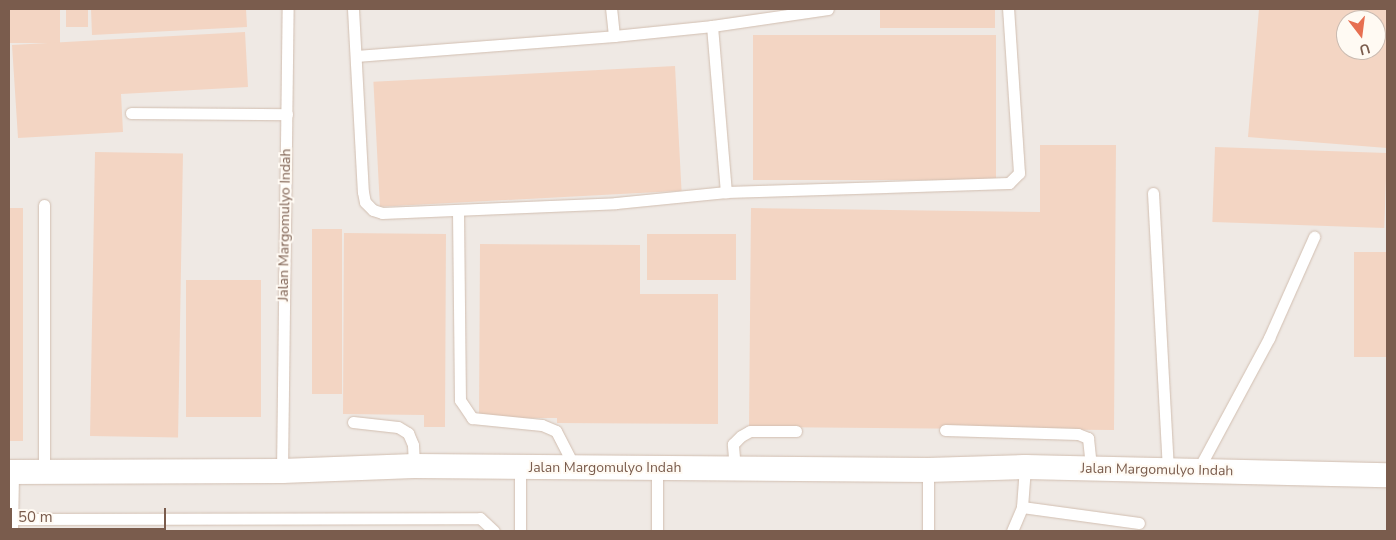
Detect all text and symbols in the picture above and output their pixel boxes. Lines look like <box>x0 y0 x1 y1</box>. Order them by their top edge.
north arrow <box>1336 10 1386 60</box>
text: U <box>1357 38 1372 60</box>
street label: Jalan Margomulyo Indah <box>275 148 295 302</box>
street label: Jalan Margomulyo Indah <box>529 460 681 476</box>
street label: Jalan Margomulyo Indah <box>1080 460 1234 480</box>
scale bar <box>12 498 169 530</box>
text: 50 m <box>18 507 53 527</box>

